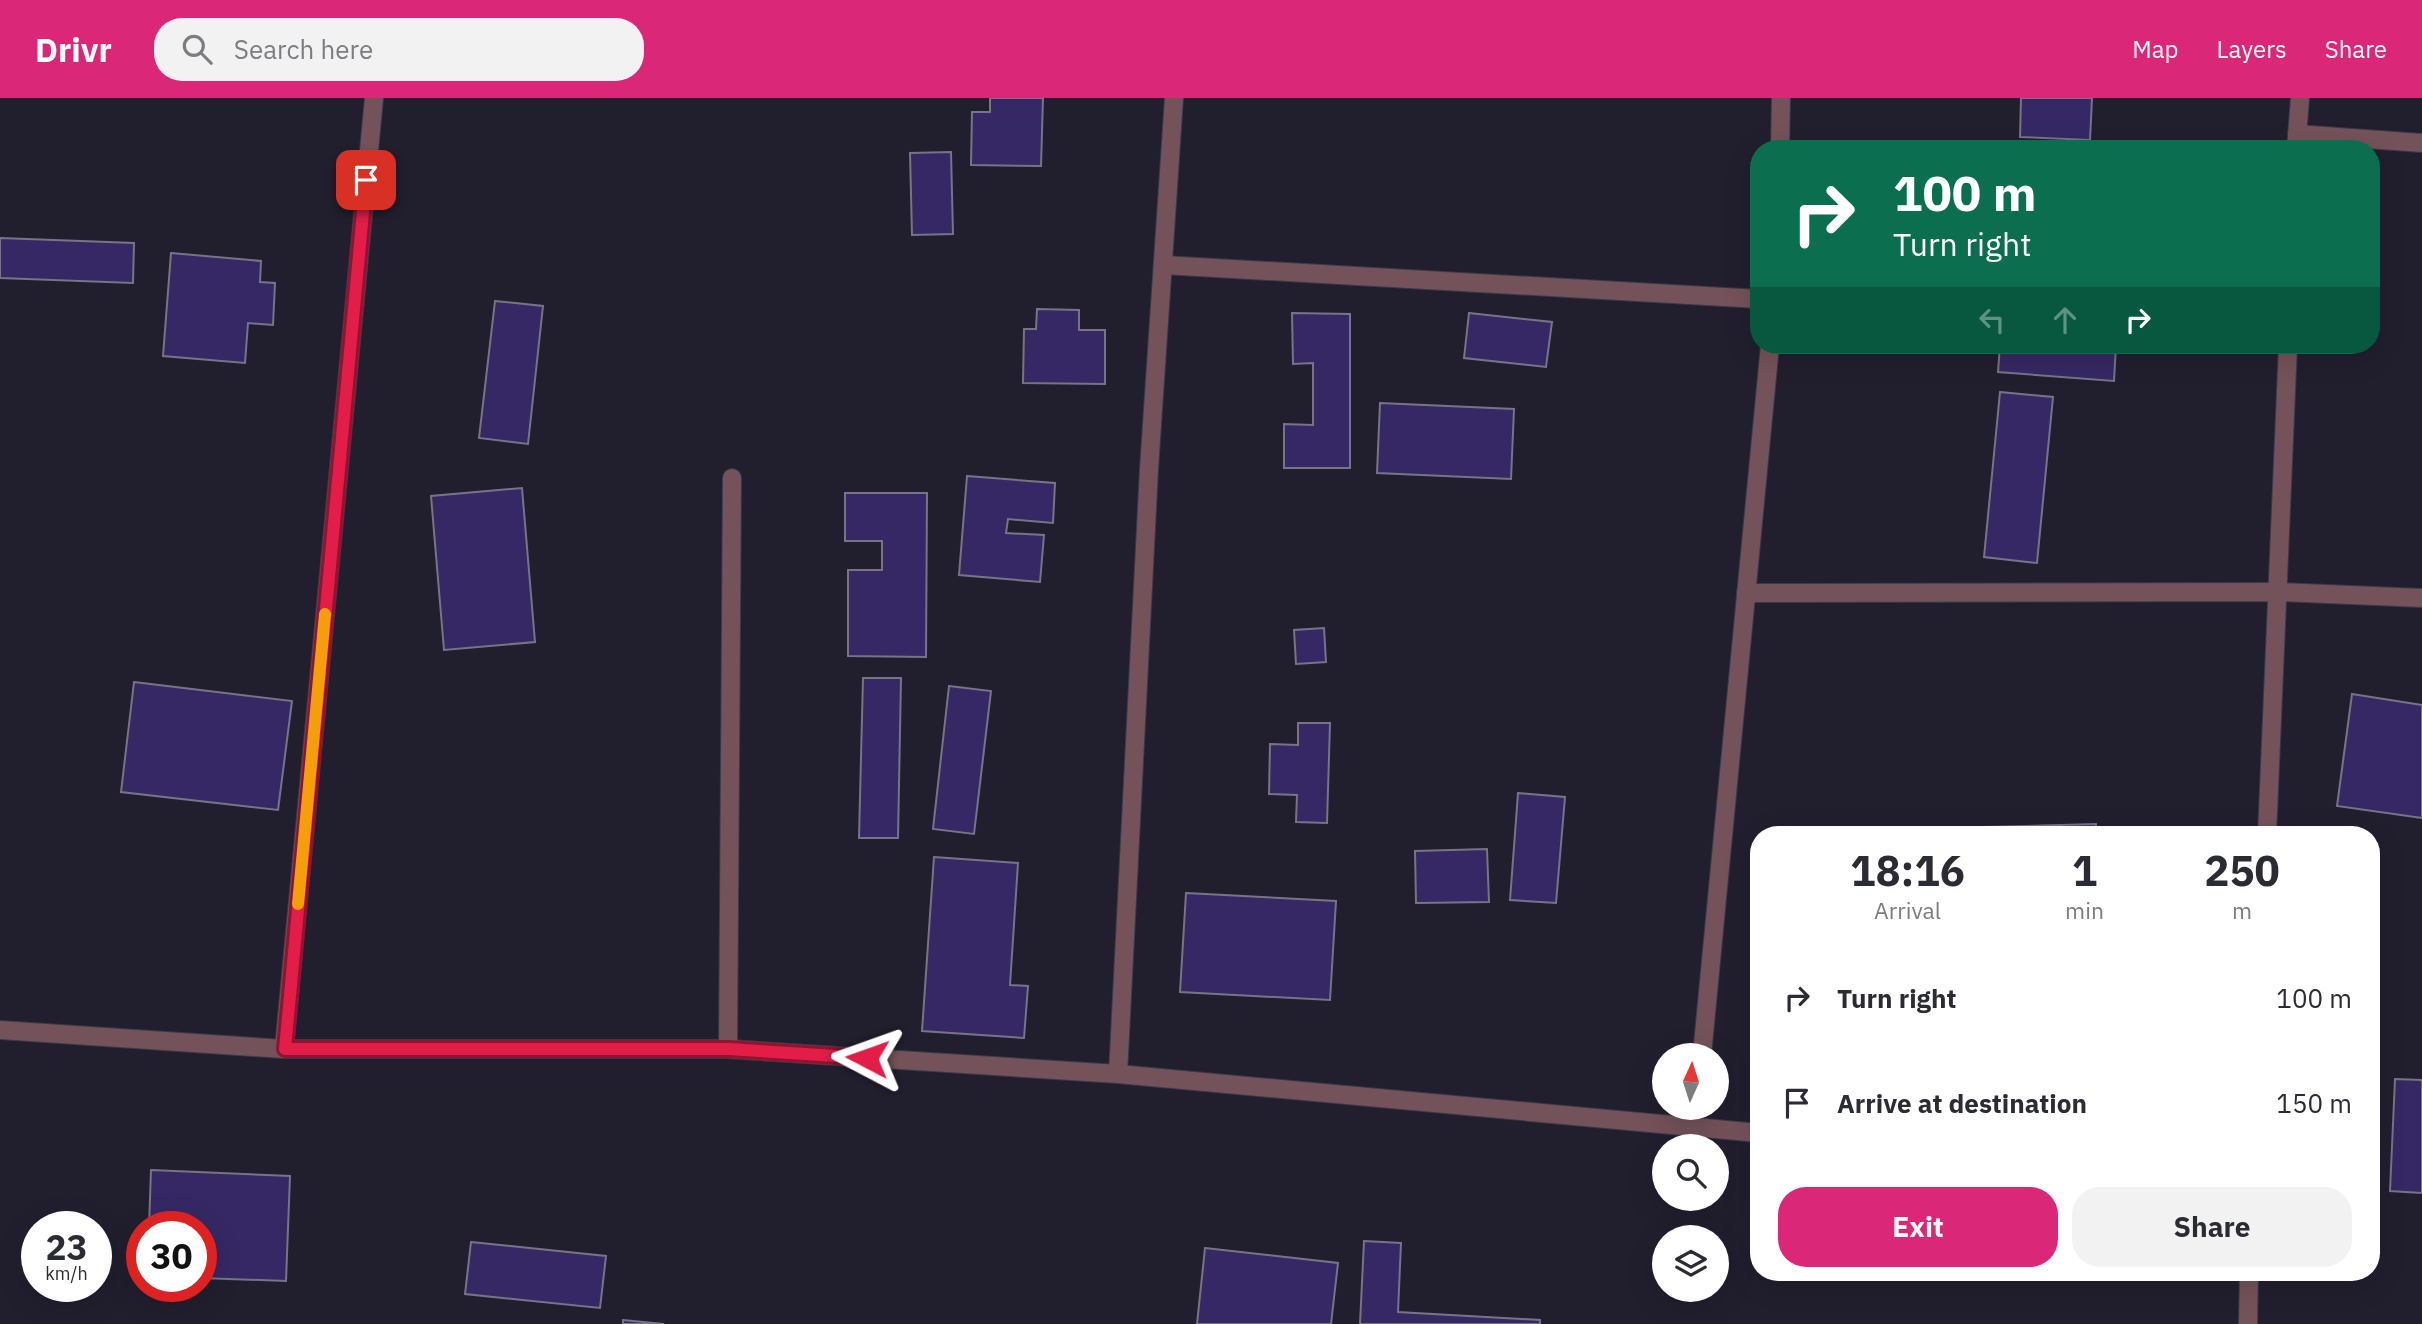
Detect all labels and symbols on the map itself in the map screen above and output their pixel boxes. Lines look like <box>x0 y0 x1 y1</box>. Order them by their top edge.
pin <box>336 150 396 210</box>
position arrow <box>830 1021 904 1095</box>
north arrow <box>1652 1043 1729 1120</box>
speed limit sign: 30 <box>126 1211 217 1302</box>

